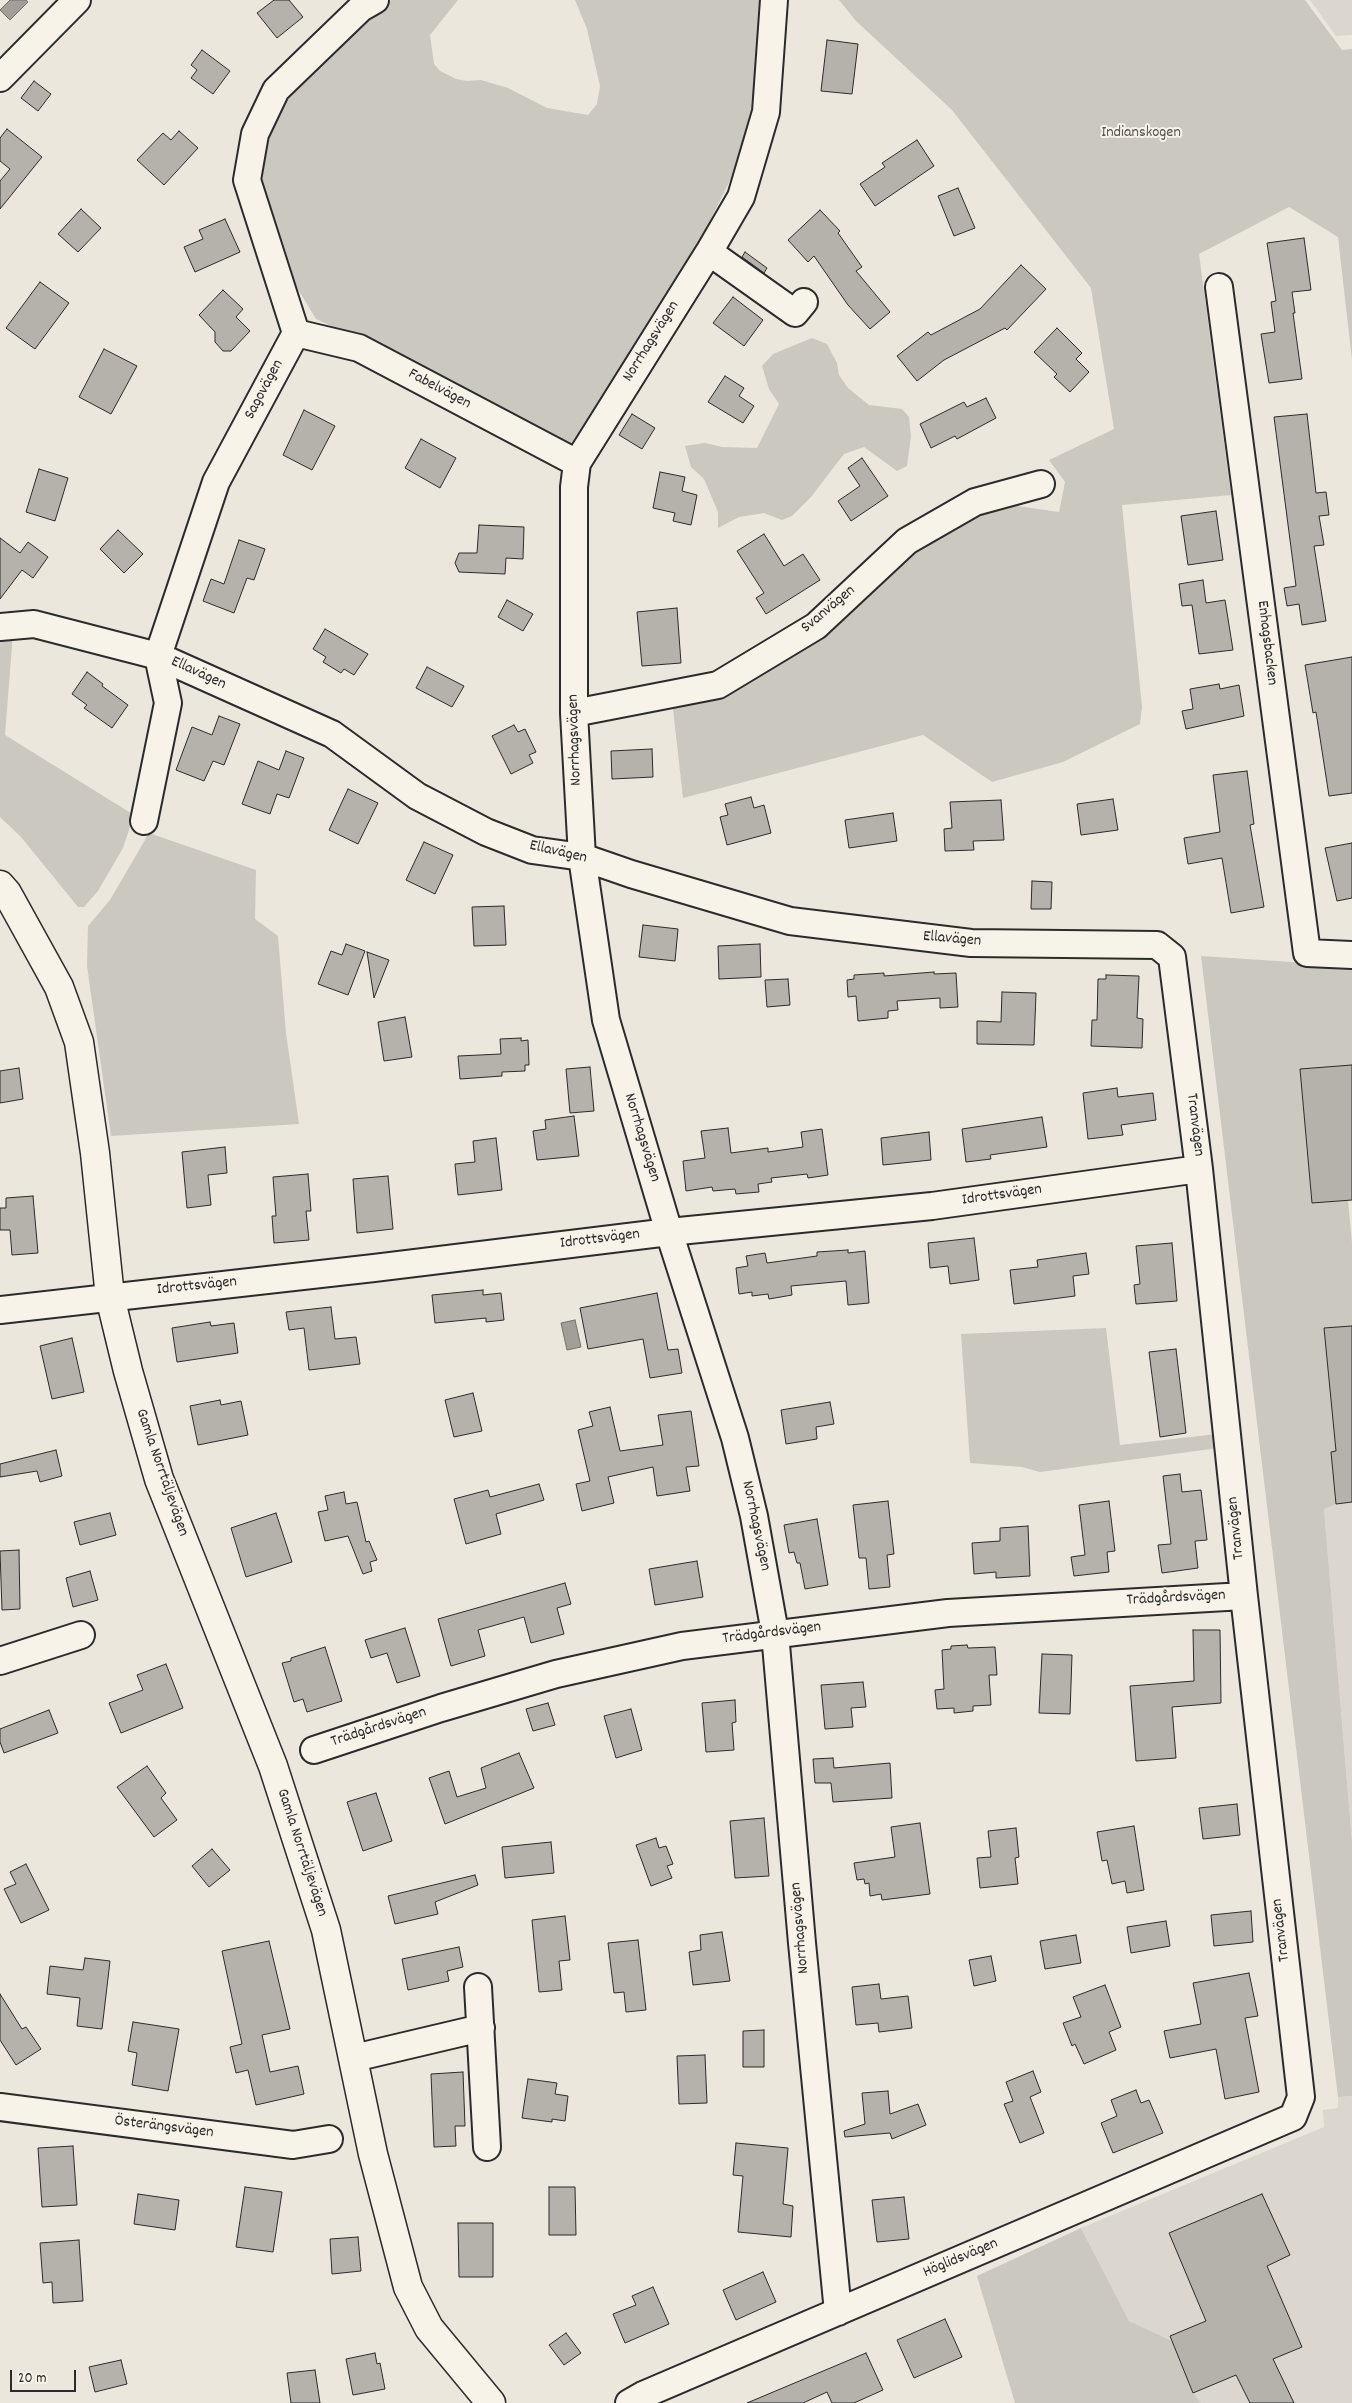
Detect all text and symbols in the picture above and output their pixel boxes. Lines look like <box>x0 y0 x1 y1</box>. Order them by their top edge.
park label: Indianskogen <box>1101 124 1181 144</box>
street label: Norrhagsvägen <box>620 298 684 386</box>
street label: Sagovägen <box>241 357 289 423</box>
street label: Fabelvägen <box>404 365 474 415</box>
street label: Svanvägen <box>798 582 860 638</box>
street label: Enhagsbacken <box>1251 600 1281 686</box>
street label: Ellavägen <box>167 653 229 695</box>
street label: Norrhagsvägen <box>565 694 587 786</box>
street label: Ellavägen <box>527 837 589 869</box>
street label: Ellavägen <box>922 928 982 952</box>
street label: Norrhagsvägen <box>618 1091 664 1185</box>
street label: Tranvägen <box>1181 1092 1207 1158</box>
street label: Idrottsvägen <box>961 1181 1043 1211</box>
street label: Idrottsvägen <box>559 1226 641 1254</box>
street label: Idrottsvägen <box>156 1273 238 1301</box>
street label: Gamla Norrtäljevägen <box>130 1407 192 1539</box>
street label: Norrhagsvägen <box>736 1479 774 1573</box>
street label: Tranvägen <box>1224 1496 1250 1560</box>
street label: Trädgårdsvägen <box>1126 1587 1226 1611</box>
street label: Trädgårdsvägen <box>722 1618 822 1650</box>
street label: Trädgårdsvägen <box>329 1704 429 1752</box>
street label: Gamla Norrtäljevägen <box>271 1787 331 1919</box>
street label: Norrhagsvägen <box>787 1882 815 1974</box>
street label: Tranvägen <box>1269 1897 1295 1963</box>
street label: Österängsvägen <box>113 2112 215 2144</box>
street label: Höglidsvägen <box>921 2235 1001 2283</box>
scale bar <box>12 2360 79 2392</box>
text: 20 m <box>18 2368 46 2390</box>

